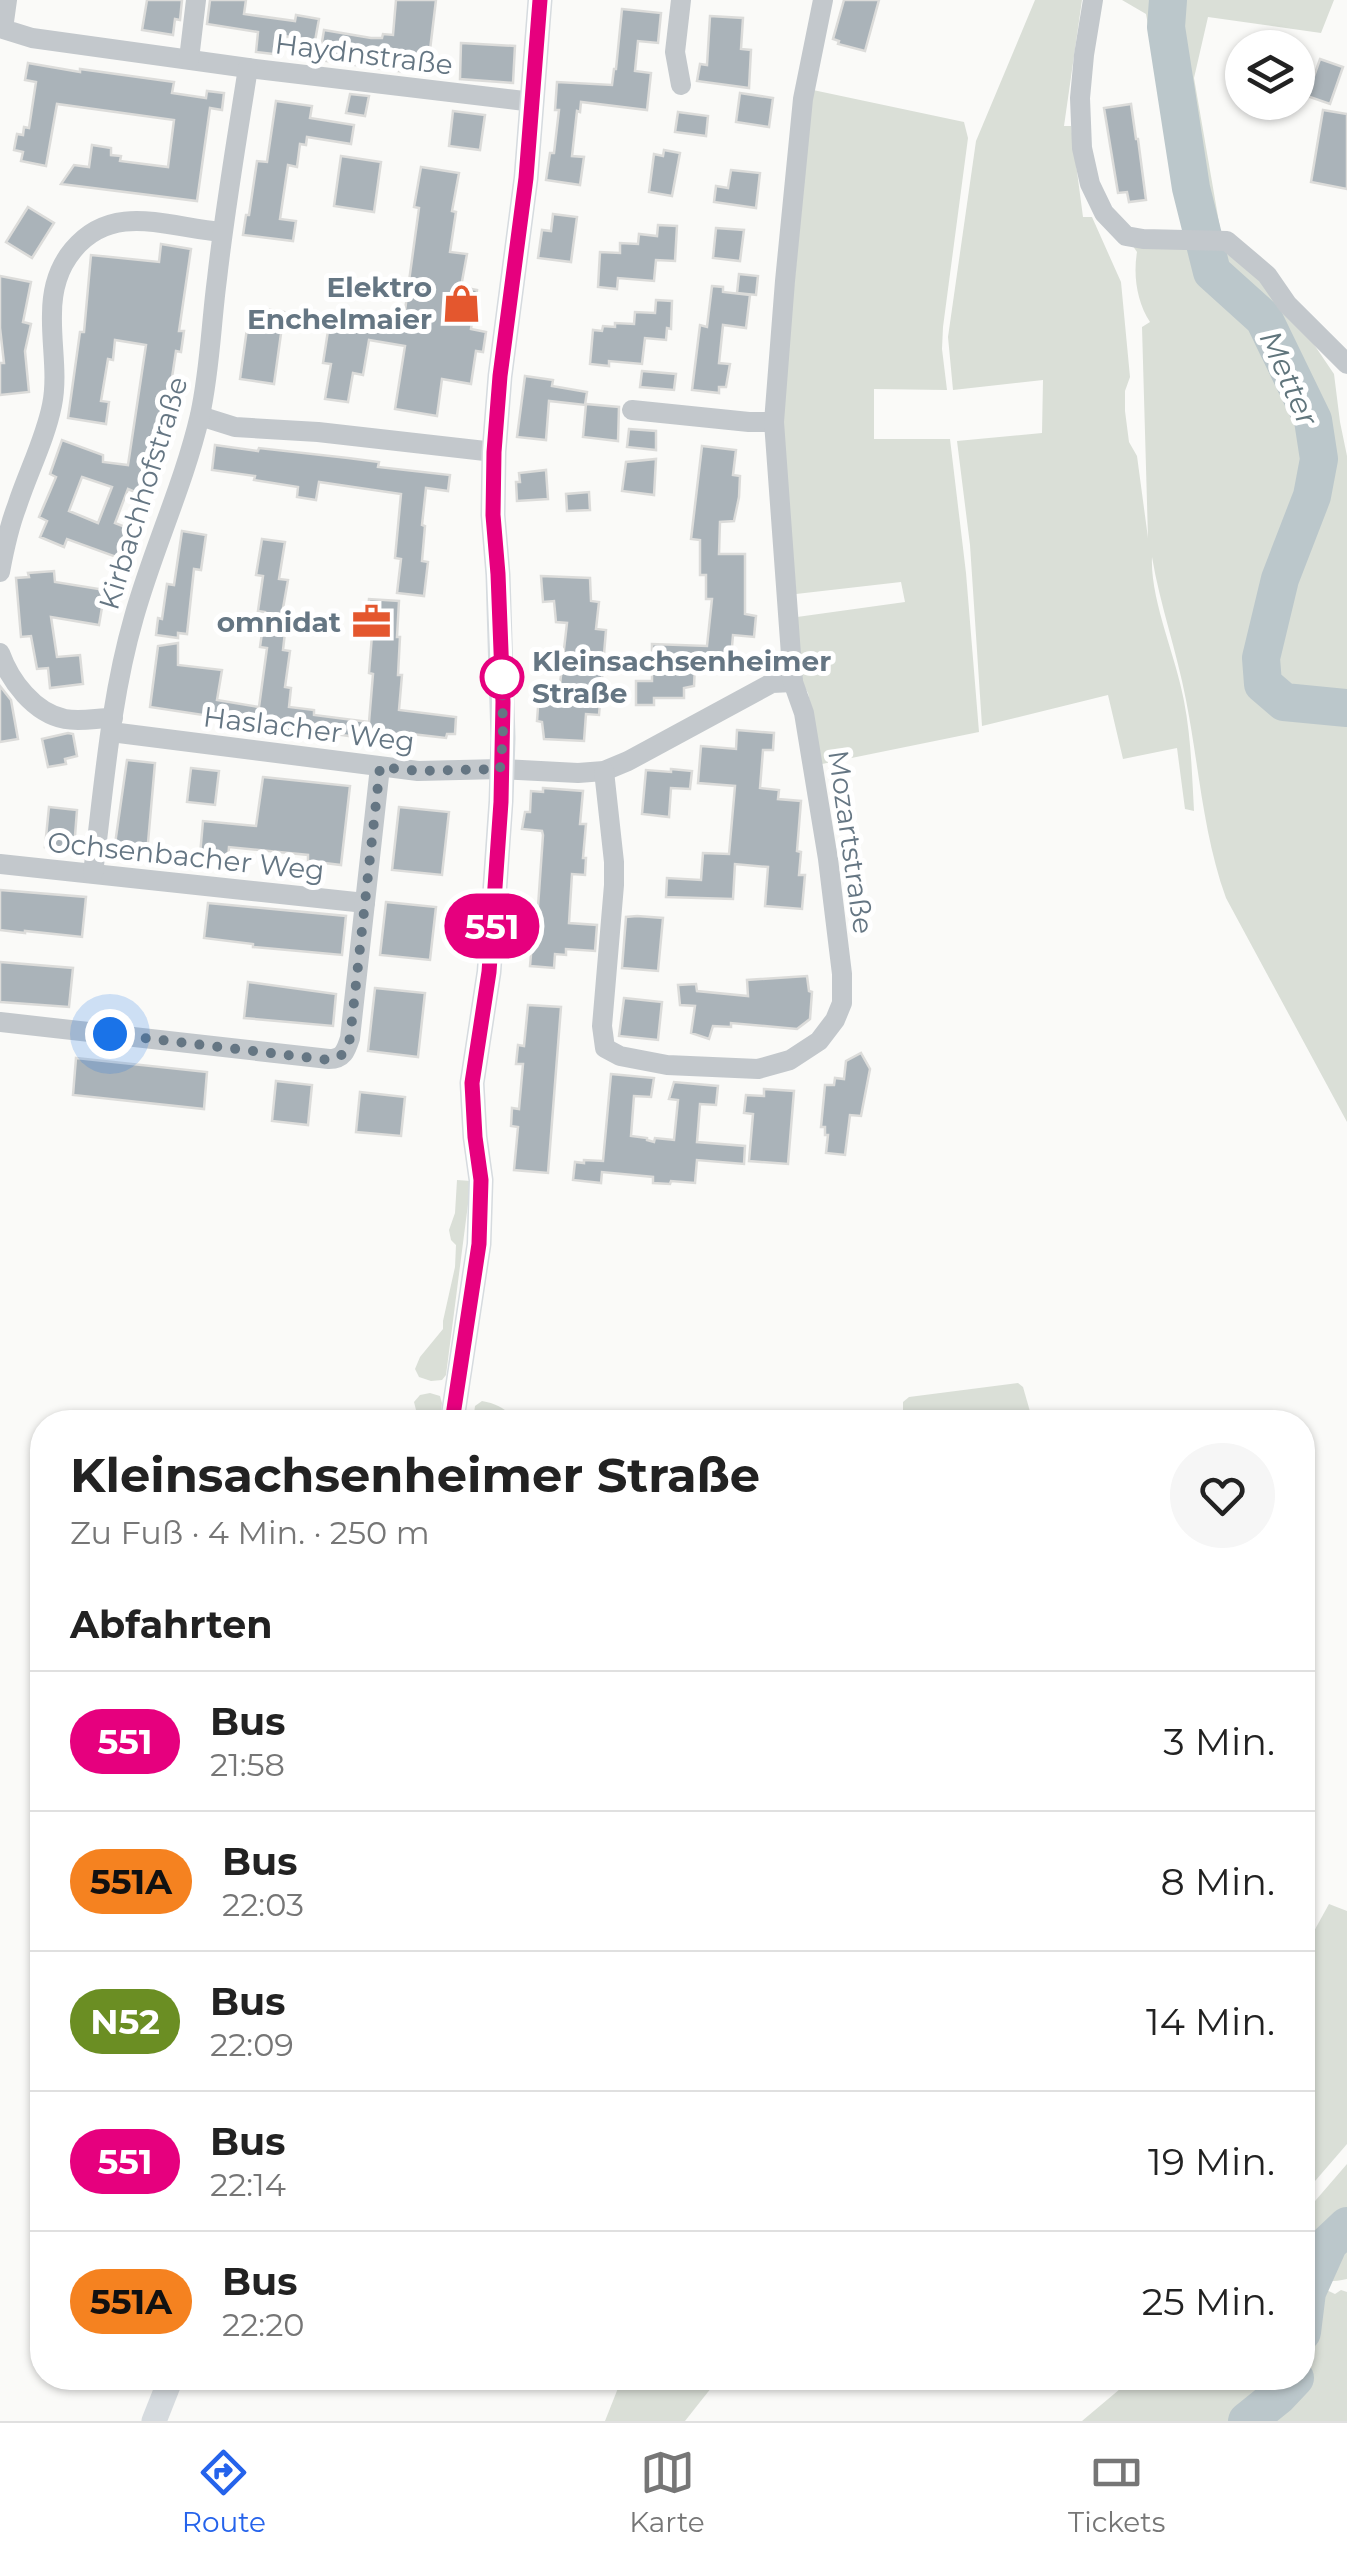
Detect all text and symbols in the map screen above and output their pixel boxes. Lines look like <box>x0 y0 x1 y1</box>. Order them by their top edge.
street label: Haydnstraße <box>273 26 455 82</box>
map controls <box>1225 30 1315 120</box>
button: layers <box>1225 30 1315 120</box>
place label: Elektro Enchelmaier <box>247 270 432 336</box>
shop icon: Elektro Enchelmaier <box>441 282 483 324</box>
water label: Metter <box>1252 325 1327 432</box>
street label: Kirbachhofstraße <box>91 373 195 613</box>
office icon: omnidat <box>350 601 392 643</box>
place label: omnidat <box>217 605 341 639</box>
place label: Kleinsachsenheimer Straße <box>532 644 831 710</box>
marker: Kleinsachsenheimer Straße <box>481 656 523 698</box>
street label: Haslacher Weg <box>201 699 417 759</box>
street label: Mozartstraße <box>821 748 881 936</box>
street label: Ochsenbacher Weg <box>46 825 326 887</box>
line badge: 551 <box>434 894 550 958</box>
text: 551 <box>464 905 520 948</box>
your location <box>85 1009 135 1059</box>
button: heart <box>1170 1443 1275 1548</box>
text: Kleinsachsenheimer Straße <box>70 1446 760 1504</box>
text: Zu Fuß · 4 Min. · 250 m <box>70 1513 430 1552</box>
text: Abfahrten <box>70 1601 272 1648</box>
text: Bus <box>210 1698 285 1745</box>
text: 3 Min. <box>1163 1718 1275 1765</box>
text: 551 <box>97 1720 153 1763</box>
text: 21:58 <box>210 1745 285 1784</box>
text: Bus <box>222 1838 297 1885</box>
text: 8 Min. <box>1161 1858 1275 1905</box>
text: 551A <box>90 1860 172 1903</box>
text: 22:03 <box>222 1885 304 1924</box>
text: Bus <box>210 1978 285 2025</box>
text: 14 Min. <box>1146 1998 1275 2045</box>
text: N52 <box>90 2000 160 2043</box>
text: 22:09 <box>210 2025 294 2064</box>
text: Bus <box>210 2118 285 2165</box>
text: 19 Min. <box>1148 2138 1275 2185</box>
text: 551 <box>97 2140 153 2183</box>
text: 22:14 <box>210 2165 286 2204</box>
text: Bus <box>222 2258 297 2305</box>
text: 25 Min. <box>1142 2278 1275 2325</box>
text: 551A <box>90 2280 172 2323</box>
text: 22:20 <box>222 2305 304 2344</box>
tab: Route <box>182 2445 266 2539</box>
tab: Karte <box>629 2445 705 2539</box>
tab: Tickets <box>1068 2445 1165 2539</box>

